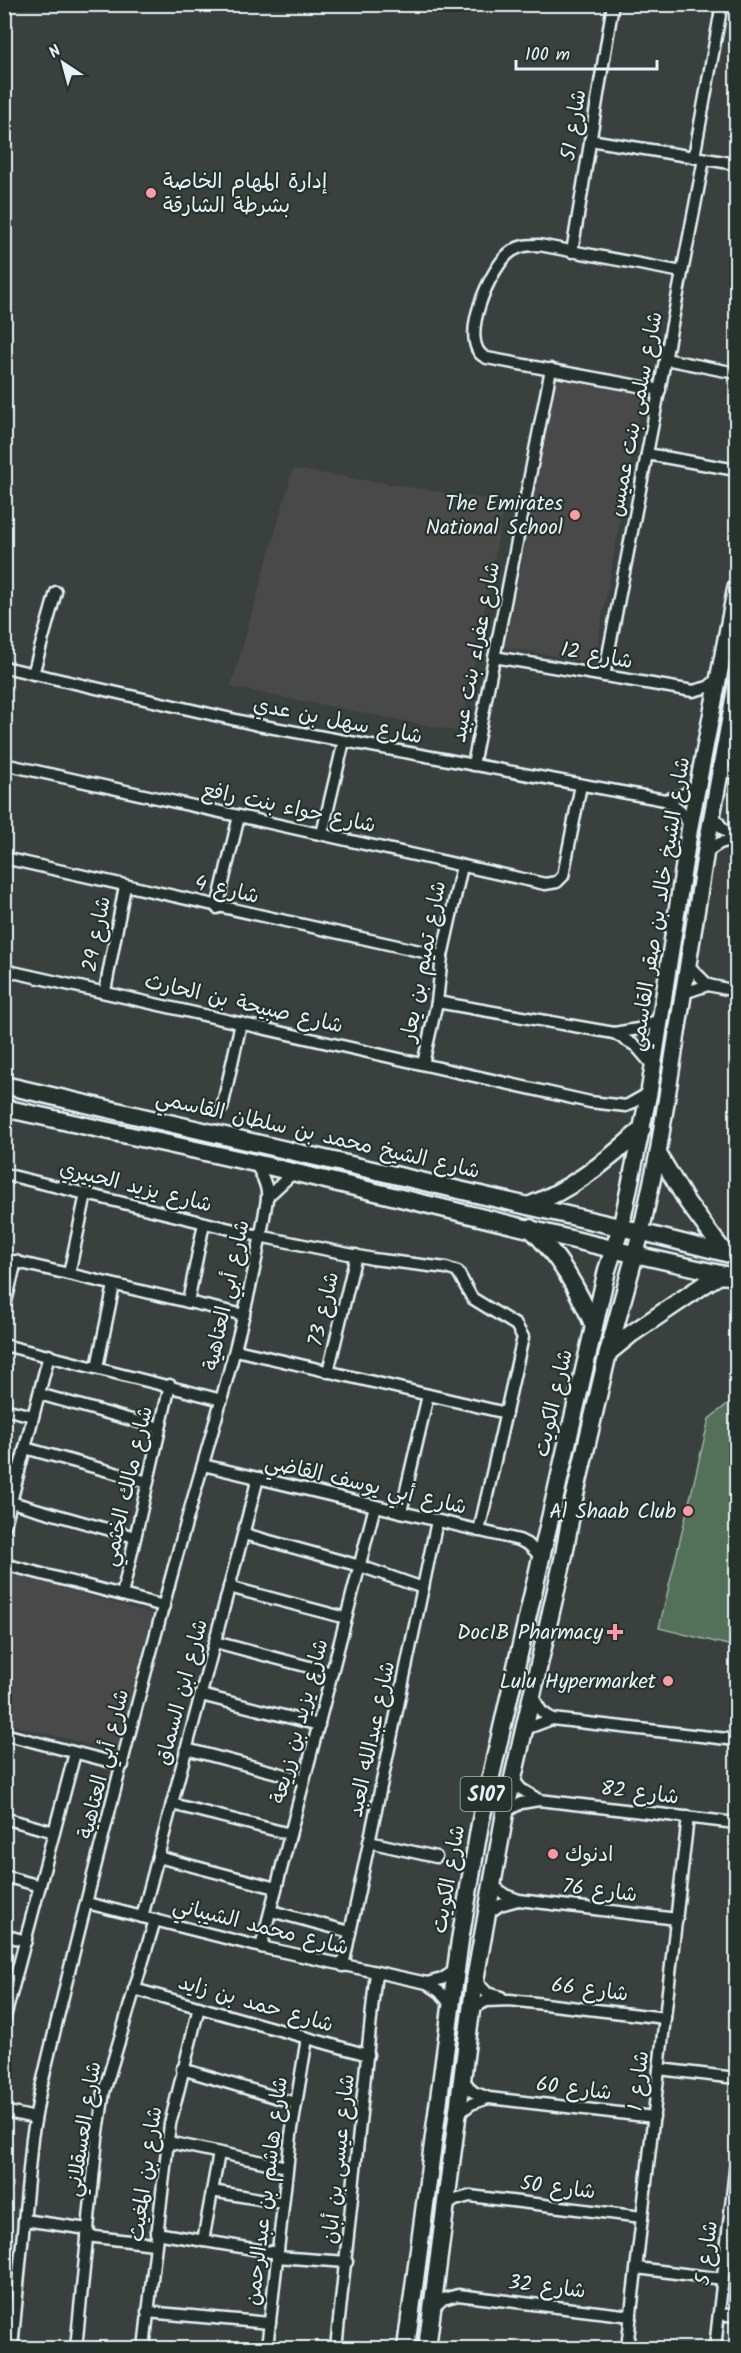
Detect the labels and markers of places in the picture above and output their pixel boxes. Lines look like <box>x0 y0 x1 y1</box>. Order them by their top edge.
place label: إدارة المهام الخاصة بشرطة الشارقة <box>163 166 327 223</box>
marker: إدارة المهام الخاصة بشرطة الشارقة <box>144 186 158 200</box>
place label: The Emirates National School <box>426 488 563 545</box>
marker: The Emirates National School <box>568 508 582 522</box>
place label: Al Shaab Club <box>549 1496 676 1529</box>
marker: Al Shaab Club <box>681 1504 695 1518</box>
place label: DocIB Pharmacy <box>457 1617 603 1650</box>
marker: DocIB Pharmacy <box>608 1625 622 1639</box>
place label: Lulu Hypermarket <box>499 1666 657 1699</box>
marker: Lulu Hypermarket <box>661 1674 675 1688</box>
place label: ادنوك <box>565 1839 613 1872</box>
marker: ادنوك <box>546 1847 560 1861</box>

